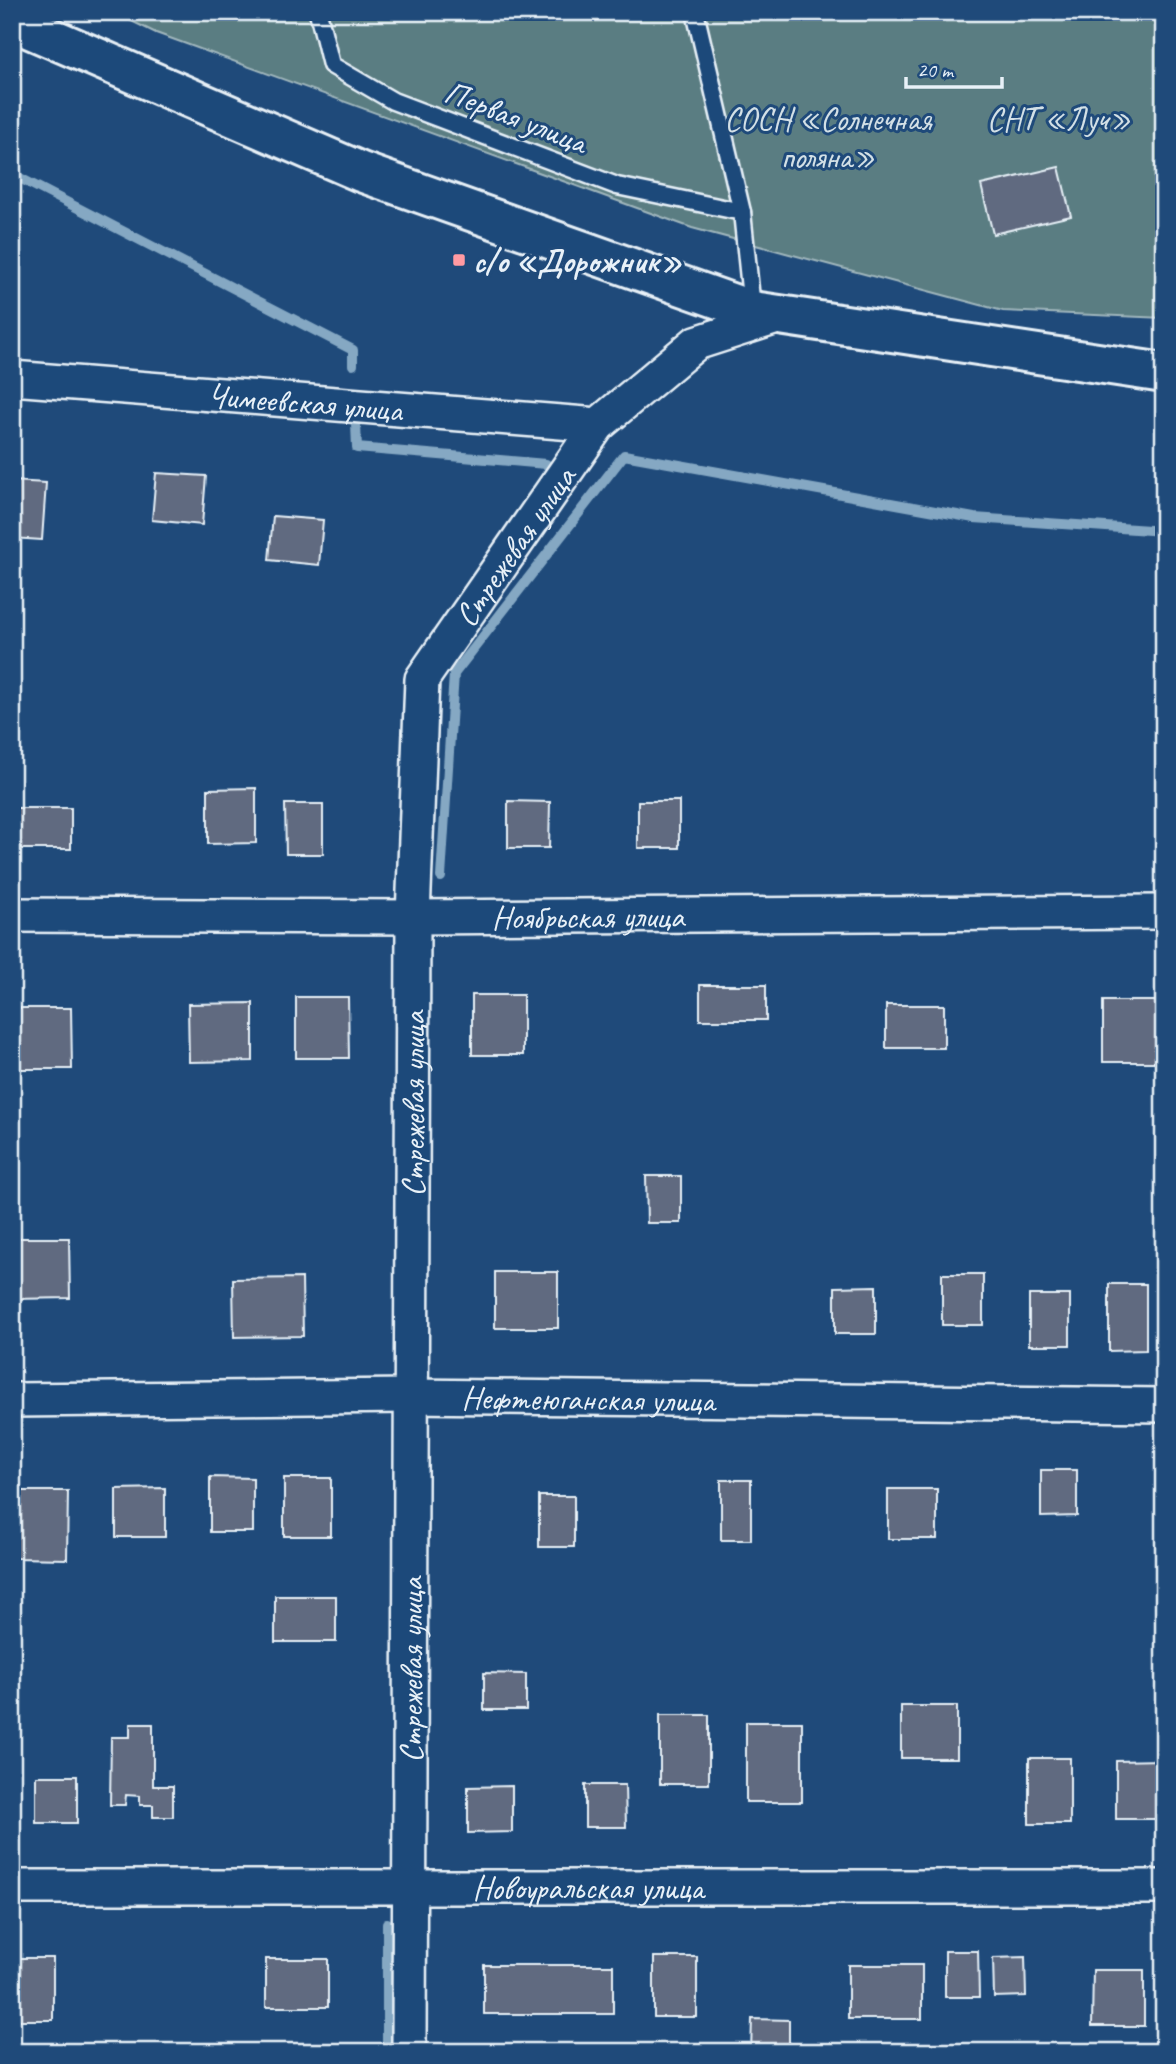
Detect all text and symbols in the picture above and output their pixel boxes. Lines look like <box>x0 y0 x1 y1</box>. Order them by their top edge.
scale bar <box>906 46 1003 90</box>
text: 20 m <box>917 57 955 83</box>
street label: Первая улица <box>439 71 595 164</box>
park label: СОСН «Солнечная поляна» <box>724 98 933 178</box>
park label: СНТ «Луч» <box>987 98 1131 140</box>
place label: с/о «Дорожник» <box>473 240 683 282</box>
marker: с/о «Дорожник» <box>451 252 467 268</box>
street label: Чимеевская улица <box>206 374 405 431</box>
street label: Стрежевая улица <box>445 456 587 635</box>
street label: Ноябрьская улица <box>492 895 687 938</box>
street label: Стрежевая улица <box>392 1009 435 1197</box>
street label: Нефтеюганская улица <box>461 1377 717 1422</box>
street label: Стрежевая улица <box>390 1575 433 1763</box>
street label: Новоуральская улица <box>472 1867 706 1909</box>

